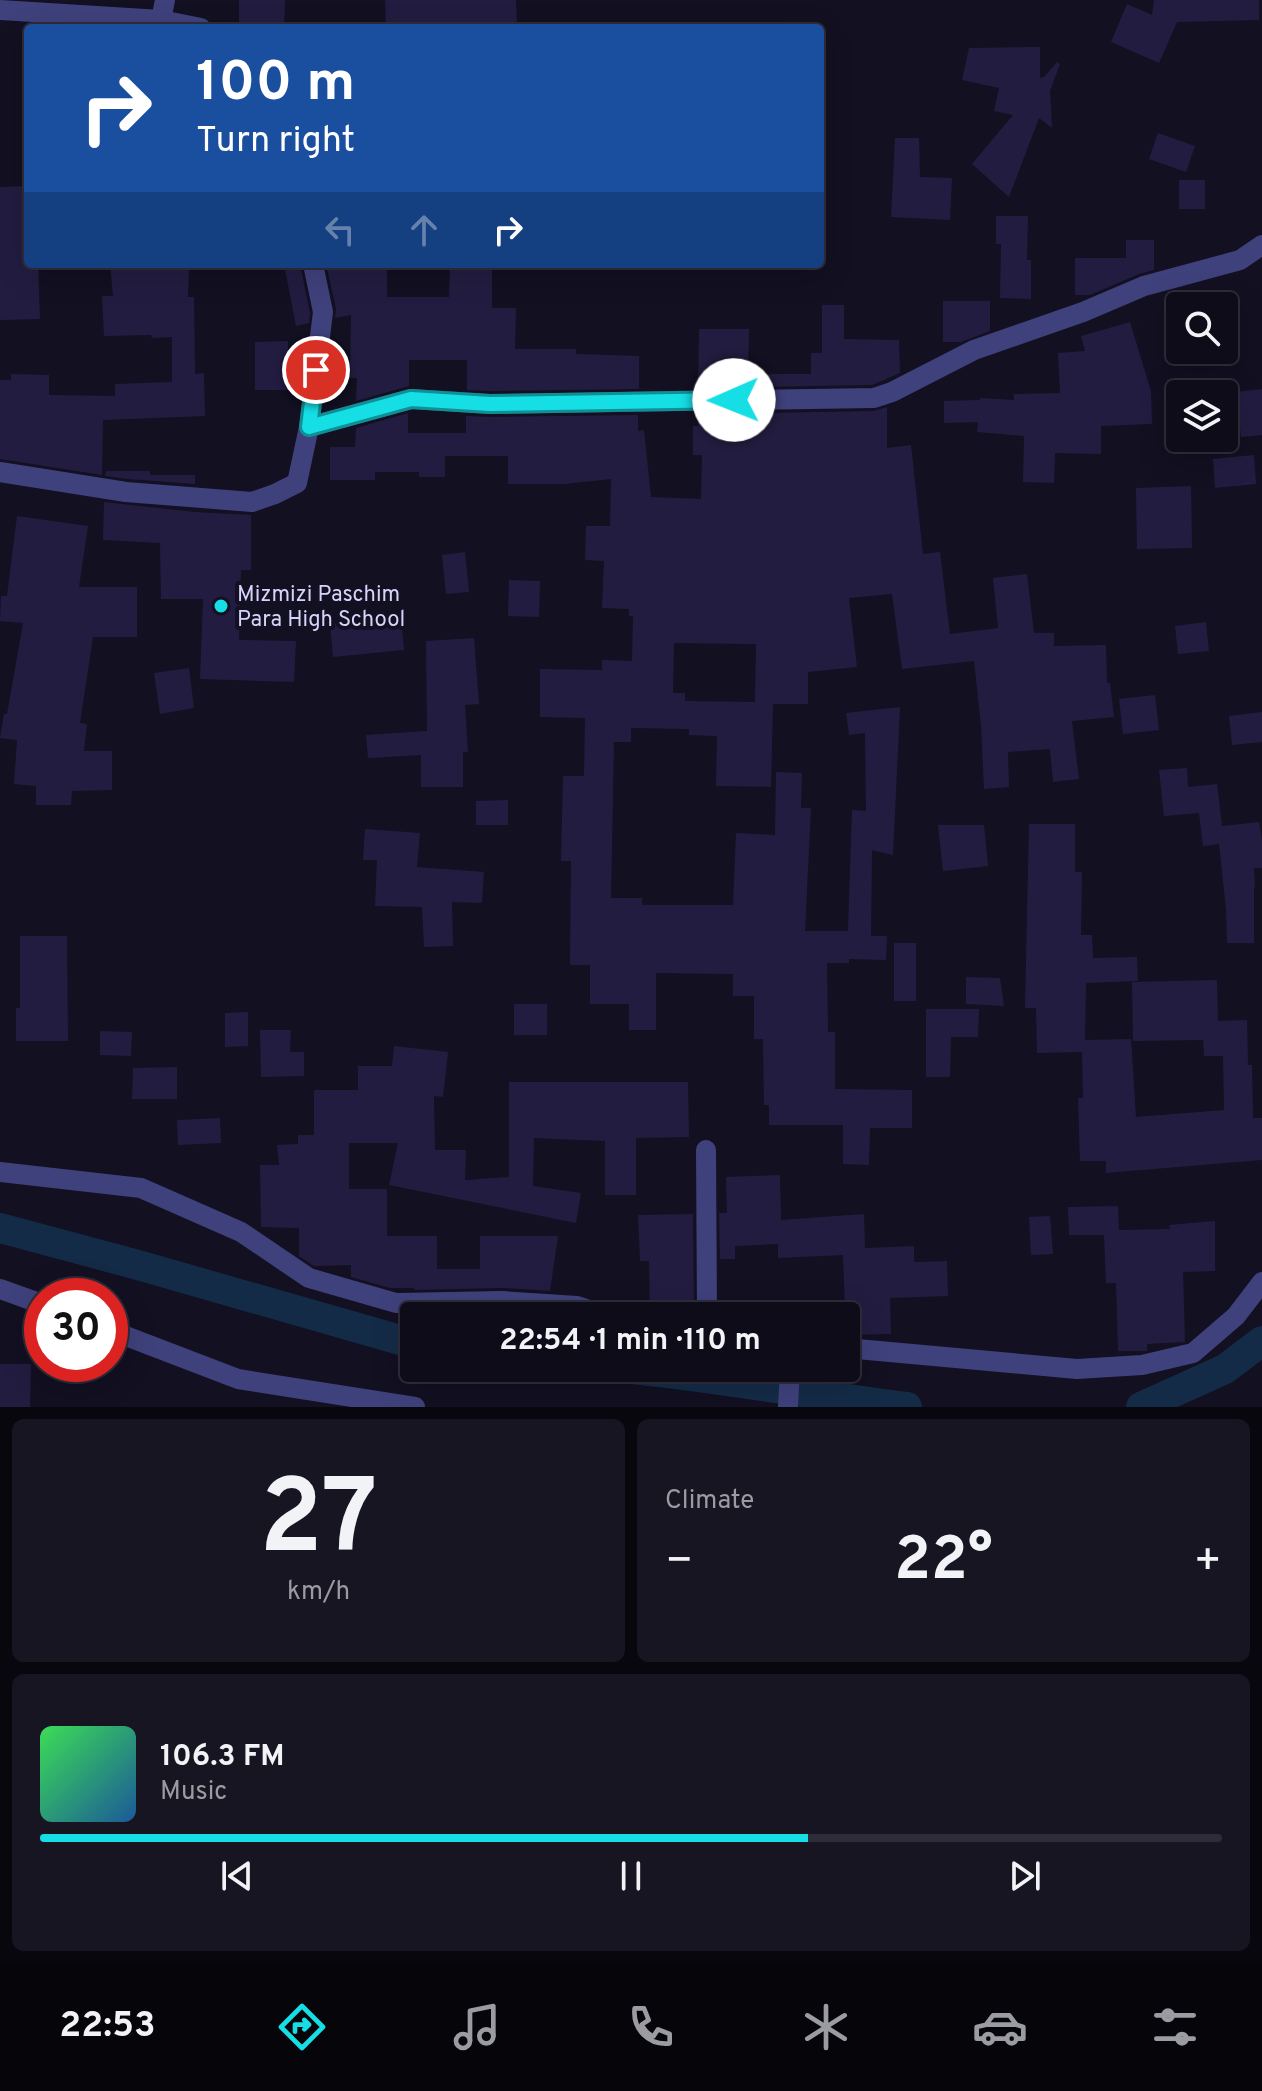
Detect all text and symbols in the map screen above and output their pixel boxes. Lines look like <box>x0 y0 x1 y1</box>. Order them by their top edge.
text: 100 m <box>196 50 355 120</box>
icon: right <box>64 56 168 160</box>
text: Turn right <box>196 119 355 165</box>
icon: left <box>318 208 362 252</box>
icon: ahead <box>402 208 446 252</box>
icon: right <box>486 208 530 252</box>
map controls <box>1166 292 1238 452</box>
button: search <box>1166 292 1238 364</box>
pin <box>282 336 350 404</box>
icon: arrive <box>294 348 338 392</box>
position arrow <box>692 358 776 442</box>
button: layers <box>1166 380 1238 452</box>
place label: Mizmizi Paschim Para High School <box>237 582 405 634</box>
marker: Mizmizi Paschim Para High School <box>212 597 230 615</box>
speed limit sign: 30 <box>24 1278 128 1382</box>
text: 22:54 · 1 min · 110 m <box>499 1323 761 1360</box>
text: 27 <box>259 1458 378 1590</box>
text: Climate <box>665 1485 754 1518</box>
text: 22° <box>894 1525 993 1601</box>
text: − <box>665 1535 693 1591</box>
text: + <box>1194 1535 1222 1591</box>
text: km/h <box>287 1576 350 1609</box>
text: 106.3 FM <box>160 1739 284 1776</box>
text: Music <box>160 1776 227 1809</box>
icon: previous <box>215 1854 259 1898</box>
icon: pause <box>609 1854 653 1898</box>
icon: next <box>1003 1854 1047 1898</box>
icon: directions <box>274 1999 330 2055</box>
icon: music <box>449 1999 505 2055</box>
icon: phone <box>623 1999 679 2055</box>
icon: climate <box>798 1999 854 2055</box>
icon: car <box>972 1999 1028 2055</box>
icon: filters <box>1147 1999 1203 2055</box>
text: 22:53 <box>59 2004 156 2050</box>

